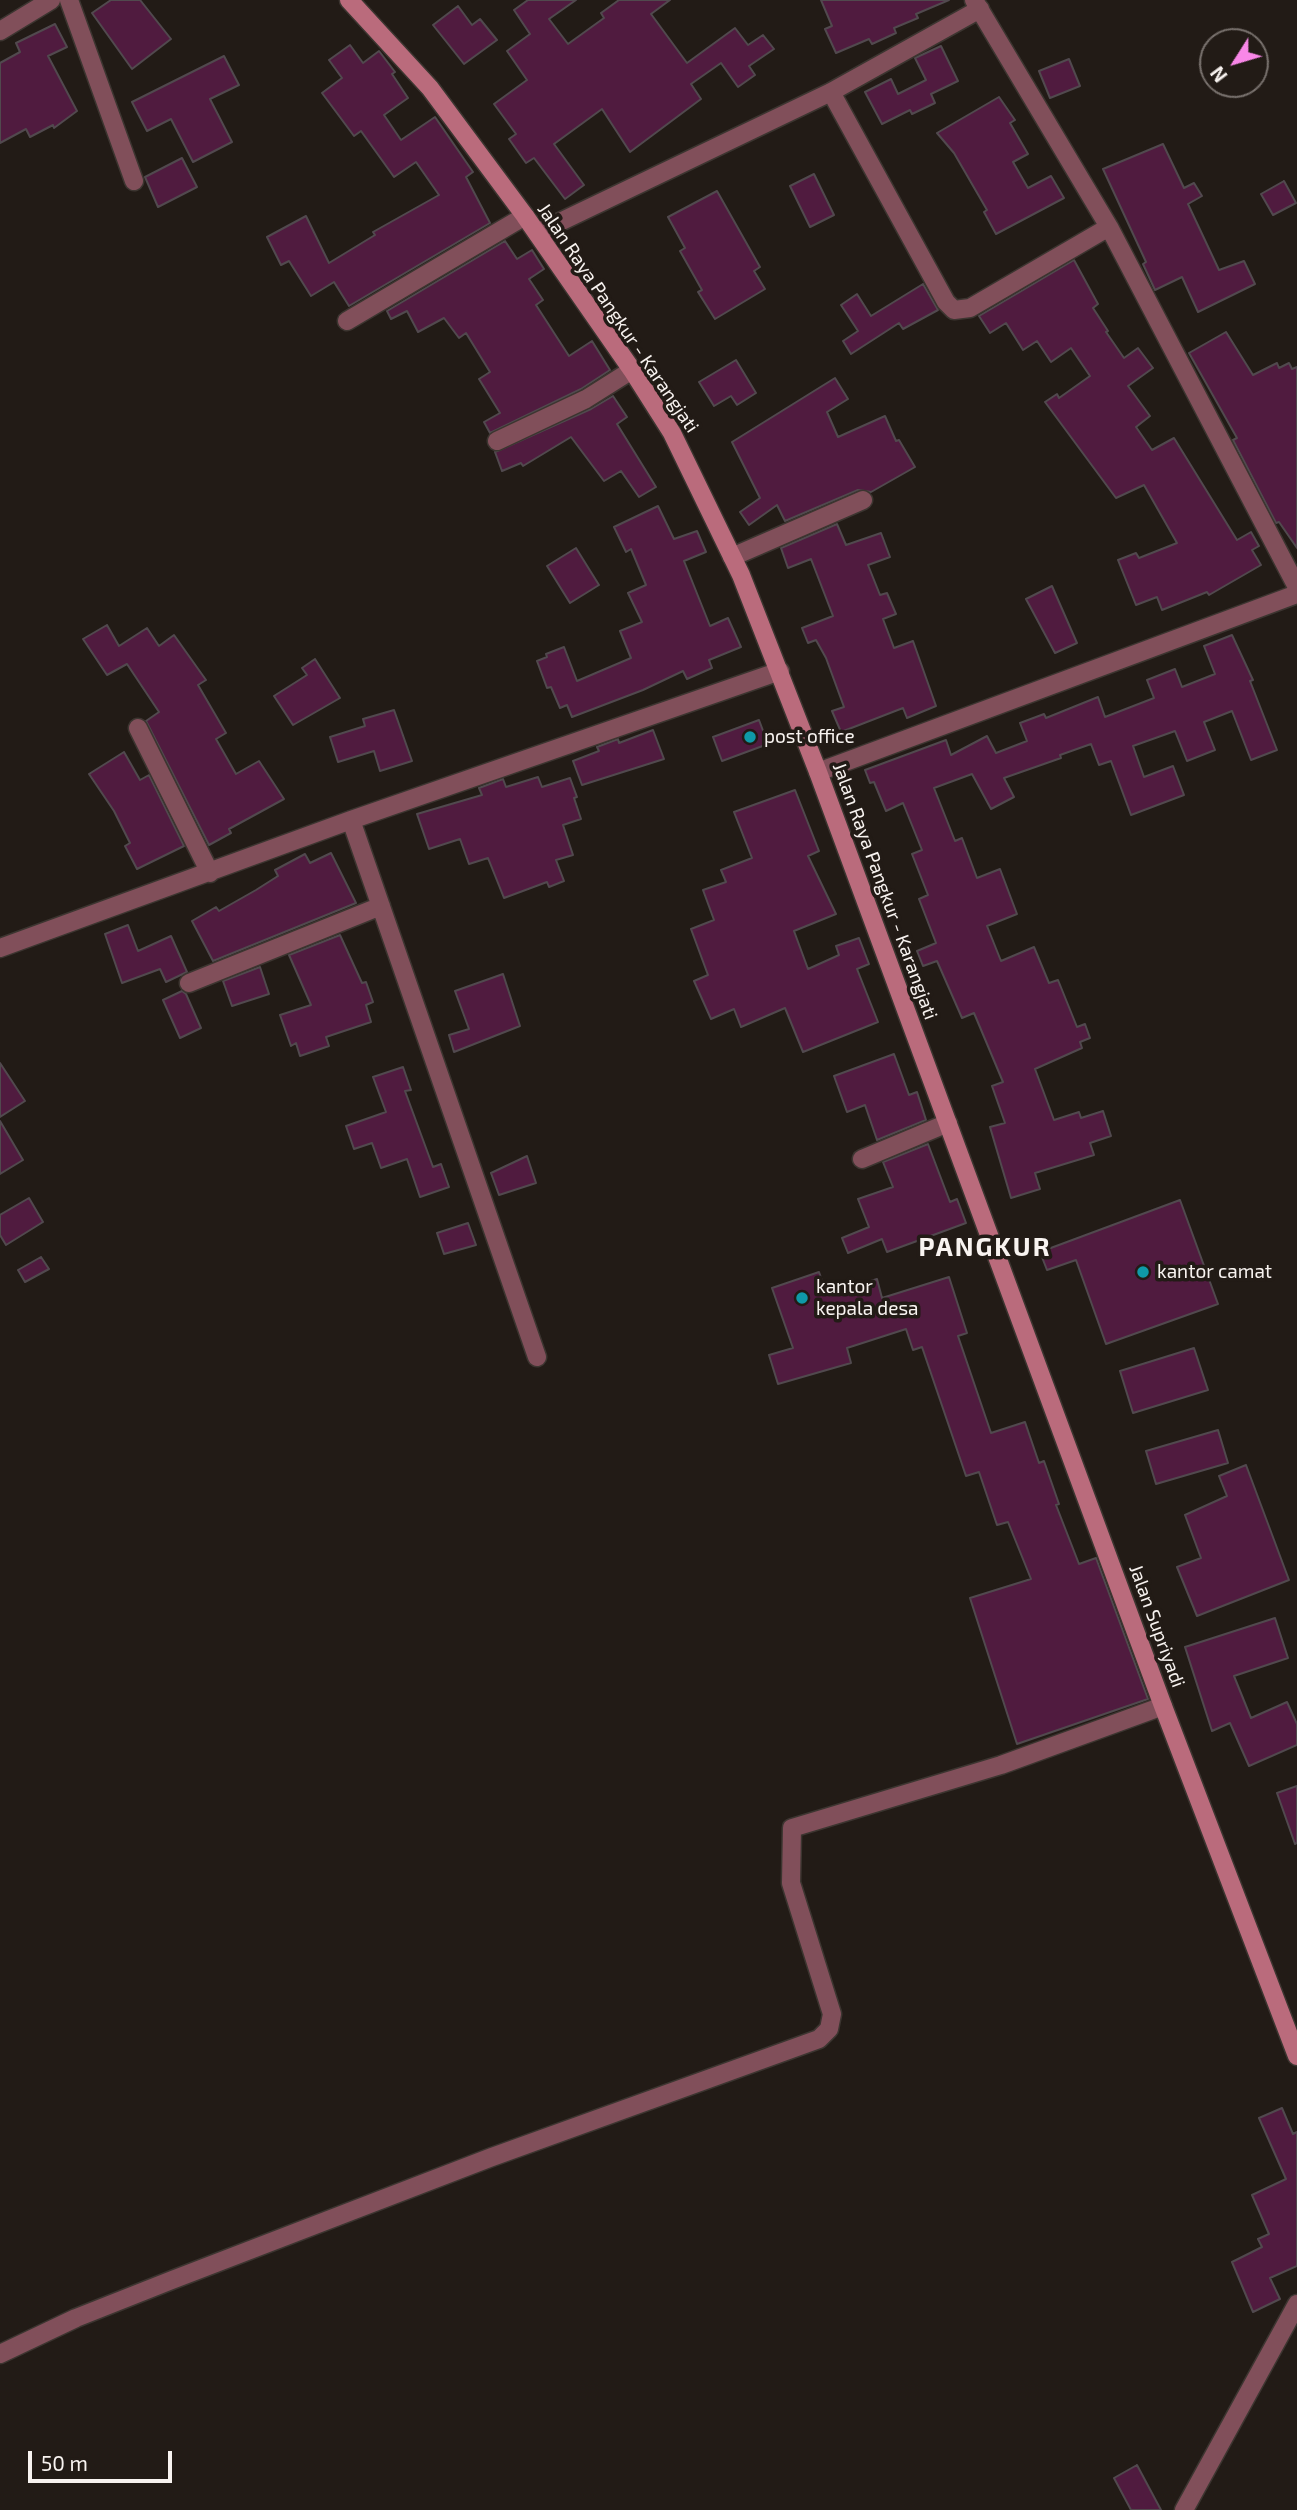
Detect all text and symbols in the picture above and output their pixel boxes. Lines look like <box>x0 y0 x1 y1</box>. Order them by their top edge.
north arrow <box>1199 28 1269 98</box>
text: N <box>1205 62 1232 87</box>
street label: Jalan Raya Pangkur - Karangjati <box>533 199 703 437</box>
place label: post office <box>764 726 855 748</box>
marker: post office <box>742 729 758 745</box>
street label: Jalan Raya Pangkur - Karangjati <box>828 759 942 1023</box>
district label: PANGKUR <box>919 1231 1051 1263</box>
place label: kantor camat <box>1157 1261 1272 1283</box>
marker: kantor camat <box>1135 1264 1151 1280</box>
place label: kantor kepala desa <box>816 1276 919 1320</box>
marker: kantor kepala desa <box>794 1290 810 1306</box>
street label: Jalan Supriyadi <box>1124 1561 1190 1691</box>
scale bar <box>32 2436 175 2480</box>
text: 50 m <box>41 2450 88 2475</box>

